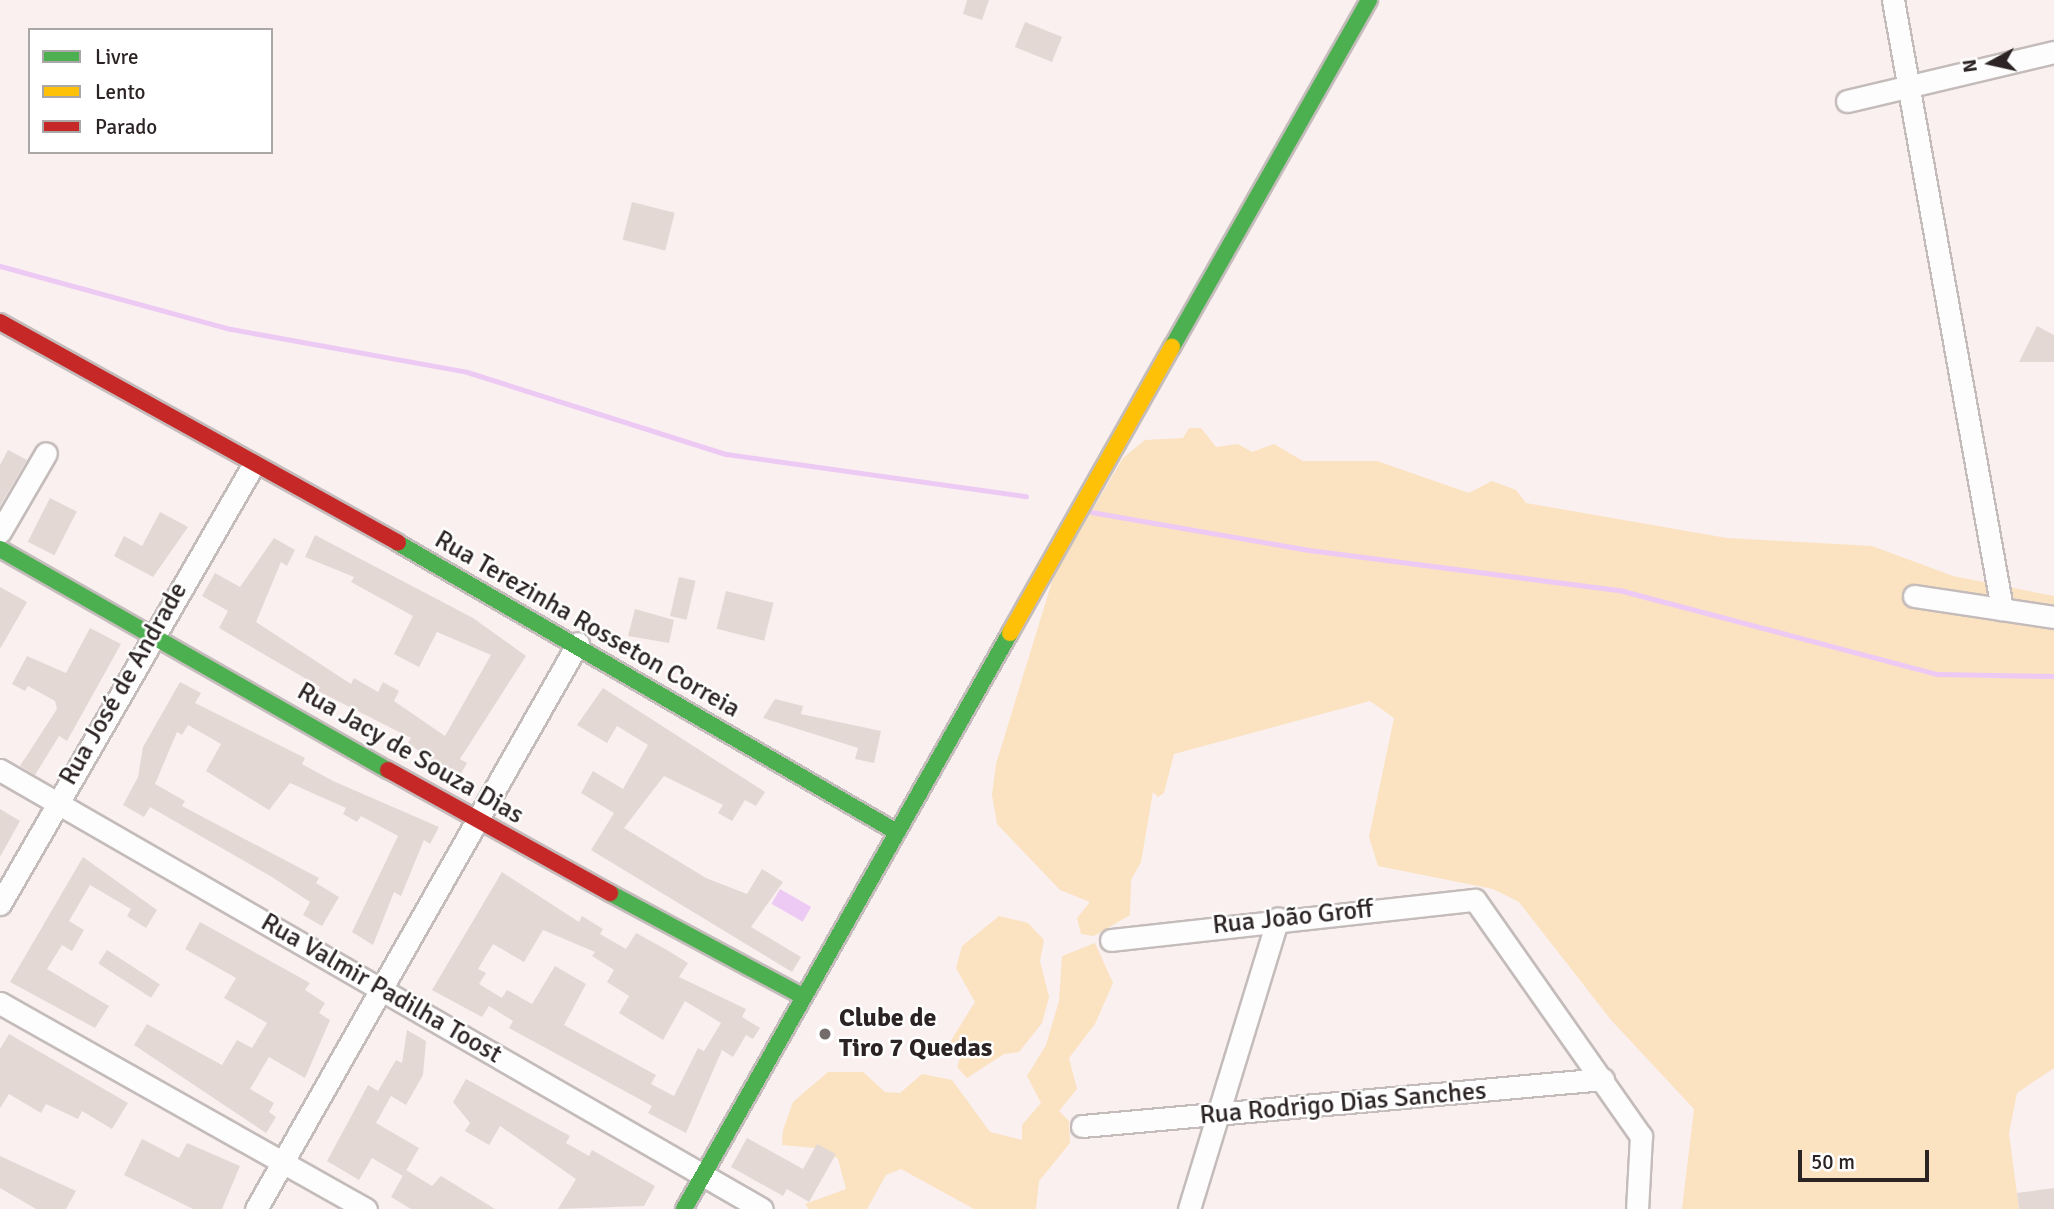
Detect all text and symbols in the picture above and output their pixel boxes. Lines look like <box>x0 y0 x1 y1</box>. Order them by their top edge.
legend <box>28 28 273 154</box>
north arrow <box>1956 28 2026 98</box>
text: Livre <box>95 44 138 70</box>
text: N <box>1957 58 1983 74</box>
text: Lento <box>95 79 145 105</box>
text: Parado <box>95 114 157 140</box>
street label: Rua Terezinha Rosseton Correia <box>429 525 745 725</box>
street label: Rua José de Andrade <box>53 577 195 791</box>
street label: Rua Jacy de Souza Dias <box>291 676 529 832</box>
street label: Rua João Groff <box>1211 894 1375 942</box>
street label: Rua Valmir Padilha Toost <box>255 907 507 1071</box>
place label: Clube de Tiro 7 Quedas <box>839 1003 992 1064</box>
marker: Clube de Tiro 7 Quedas <box>817 1026 833 1042</box>
street label: Rua Rodrigo Dias Sanches <box>1198 1076 1488 1132</box>
scale bar <box>1802 1136 1933 1180</box>
text: 50 m <box>1811 1149 1855 1175</box>

